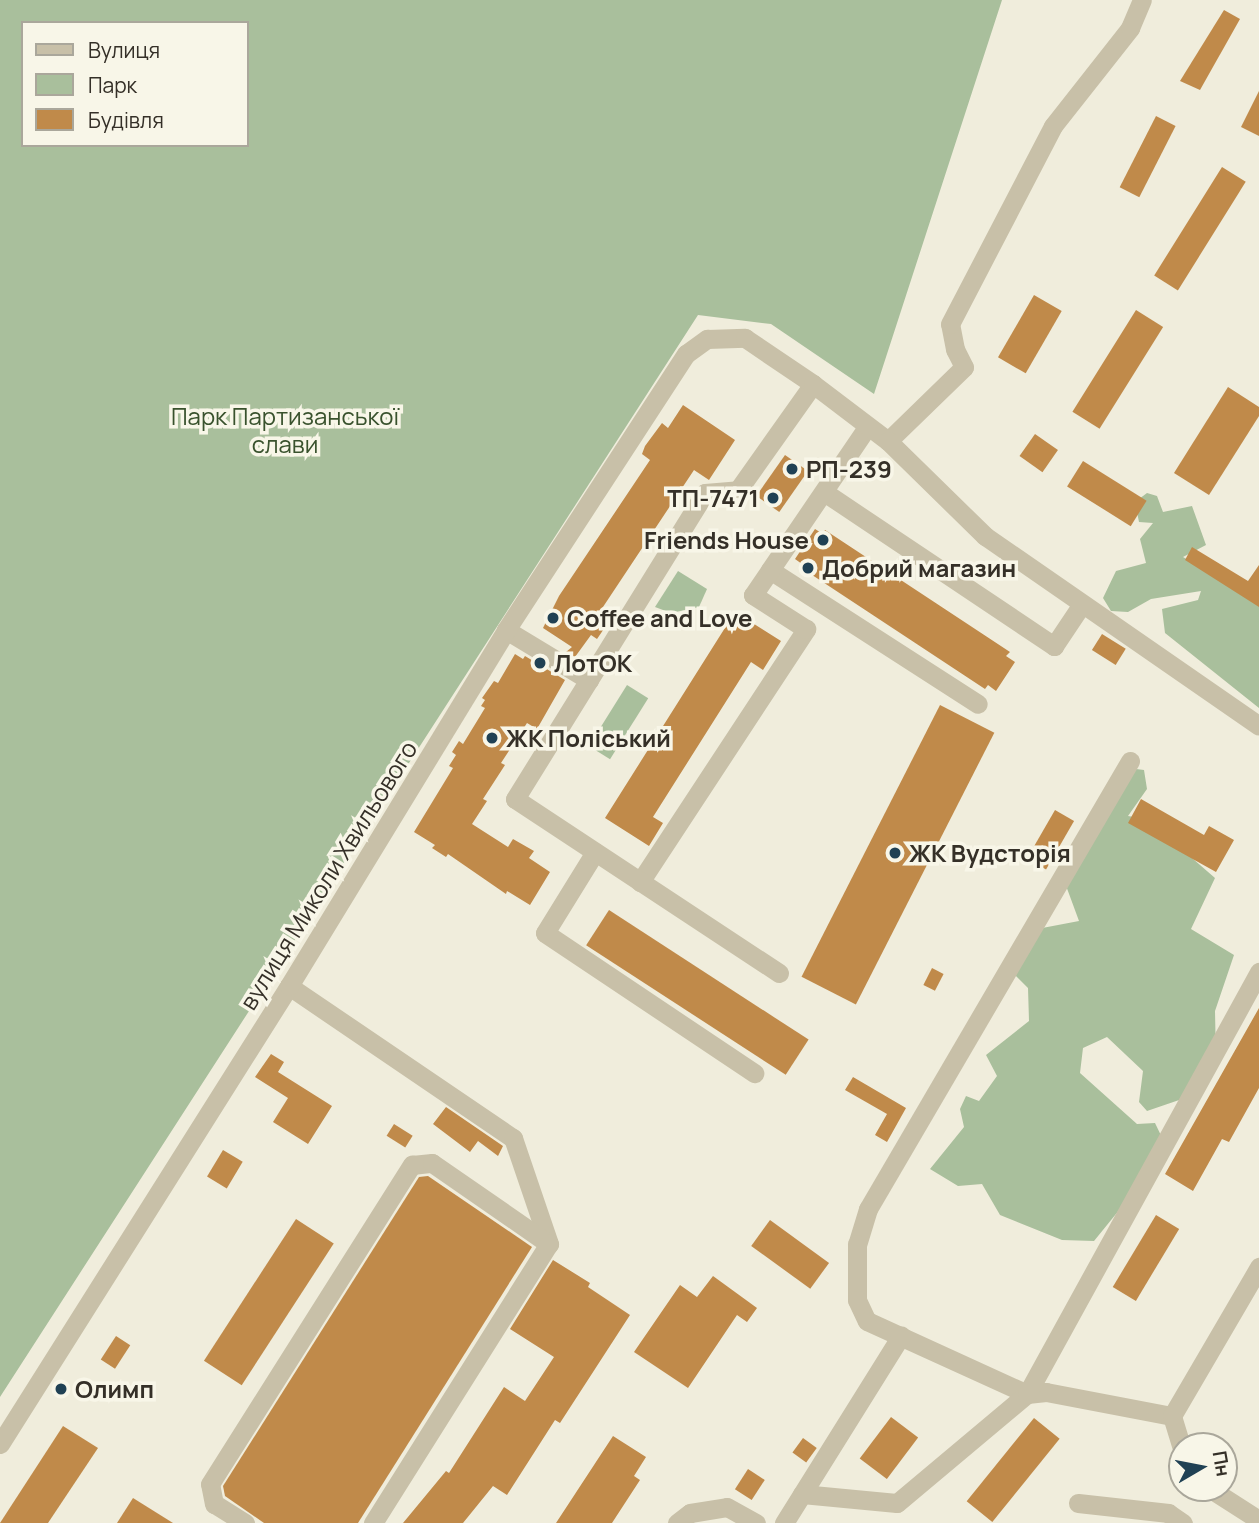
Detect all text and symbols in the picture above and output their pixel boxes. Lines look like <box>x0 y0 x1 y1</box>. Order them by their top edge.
legend <box>21 21 248 147</box>
text: Вулиця <box>88 36 160 64</box>
text: Парк <box>88 71 137 99</box>
text: Будівля <box>88 106 164 134</box>
park label: Парк Партизанської слави <box>171 402 399 458</box>
place label: РП-239 <box>806 455 892 483</box>
marker: РП-239 <box>784 461 800 477</box>
place label: ТП-7471 <box>667 484 759 512</box>
marker: ТП-7471 <box>765 490 781 506</box>
place label: Friends House <box>644 526 809 554</box>
marker: Friends House <box>815 532 831 548</box>
place label: Добрий магазин <box>822 554 1016 582</box>
marker: Добрий магазин <box>800 560 816 576</box>
place label: Coffee and Love <box>567 604 753 632</box>
marker: Coffee and Love <box>545 610 561 626</box>
place label: ЛотОК <box>554 649 632 677</box>
marker: ЛотОК <box>532 655 548 671</box>
place label: ЖК Поліський <box>506 724 671 752</box>
marker: ЖК Поліський <box>484 730 500 746</box>
street label: вулиця Миколи Хвильового <box>233 735 423 1015</box>
place label: ЖК Вудсторія <box>909 839 1071 867</box>
marker: ЖК Вудсторія <box>887 845 903 861</box>
place label: Олимп <box>75 1375 154 1403</box>
marker: Олимп <box>53 1381 69 1397</box>
north arrow <box>1168 1432 1238 1502</box>
text: Пн <box>1207 1449 1237 1479</box>

